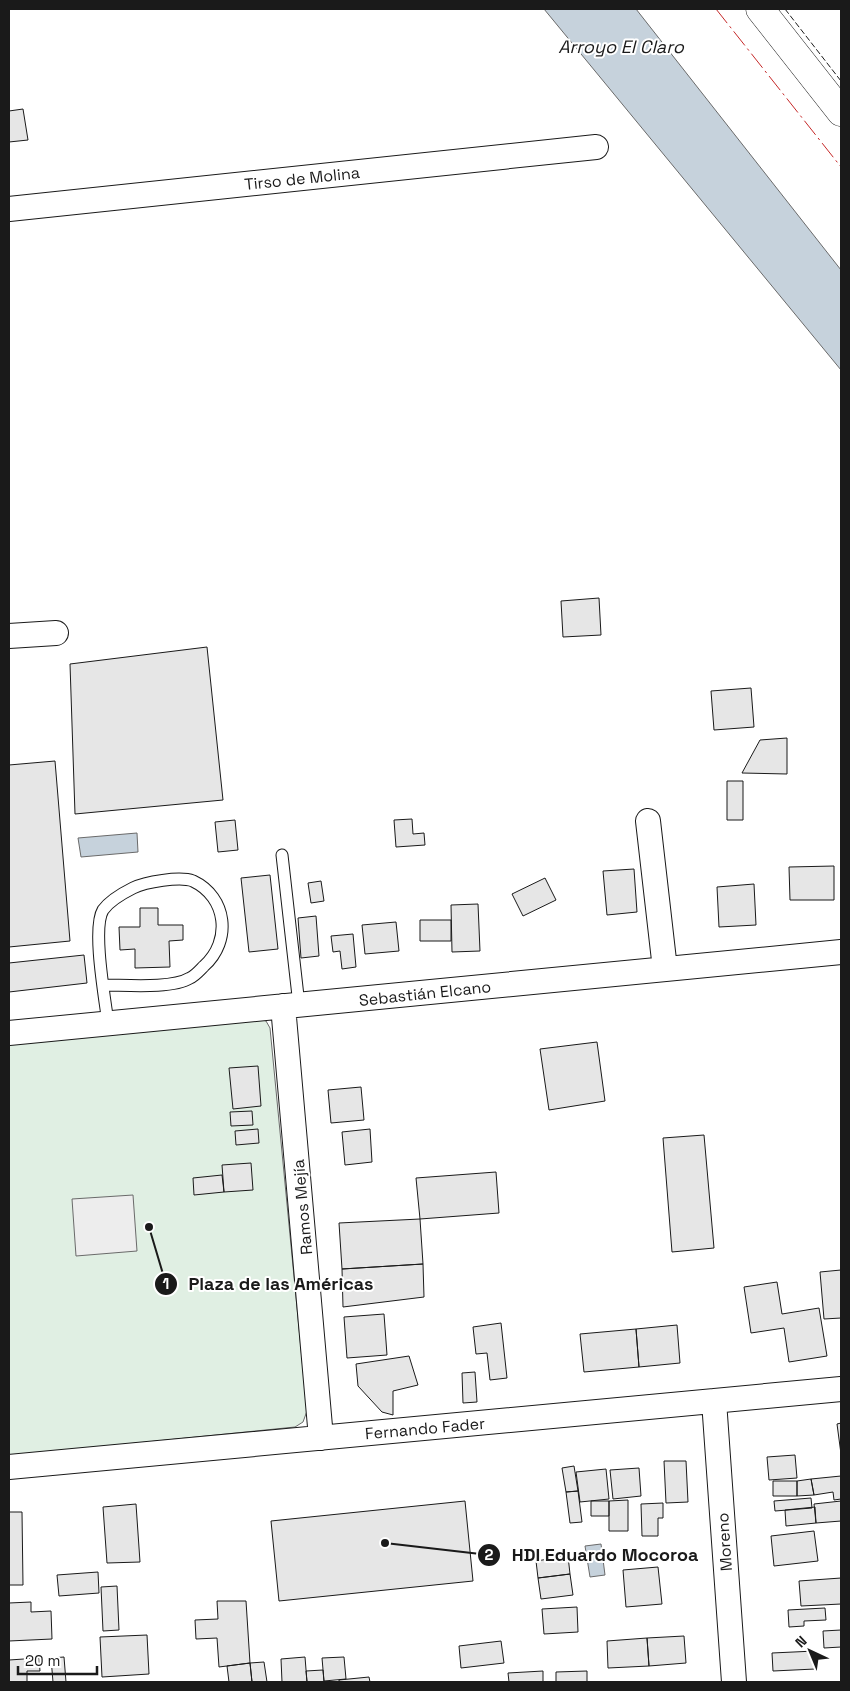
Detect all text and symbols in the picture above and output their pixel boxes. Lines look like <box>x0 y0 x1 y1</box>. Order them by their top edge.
water label: Arroyo El Claro <box>558 35 685 58</box>
street label: Tirso de Molina <box>243 162 361 195</box>
street label: Sebastián Elcano <box>358 976 492 1011</box>
street label: Ramos Mejía <box>288 1158 317 1256</box>
callout: Plaza de las Américas <box>153 1267 384 1300</box>
text: Plaza de las Américas <box>188 1272 374 1295</box>
text: 1 <box>163 1274 169 1293</box>
street label: Fernando Fader <box>364 1413 486 1444</box>
street label: Moreno <box>712 1512 737 1572</box>
callout: HDI Eduardo Mocoroa <box>477 1538 709 1571</box>
text: HDI Eduardo Mocoroa <box>512 1543 699 1566</box>
text: 2 <box>485 1545 494 1564</box>
north arrow <box>785 1626 835 1676</box>
text: N <box>791 1632 811 1651</box>
scale bar <box>18 1644 96 1676</box>
text: 20 m <box>25 1651 60 1670</box>

